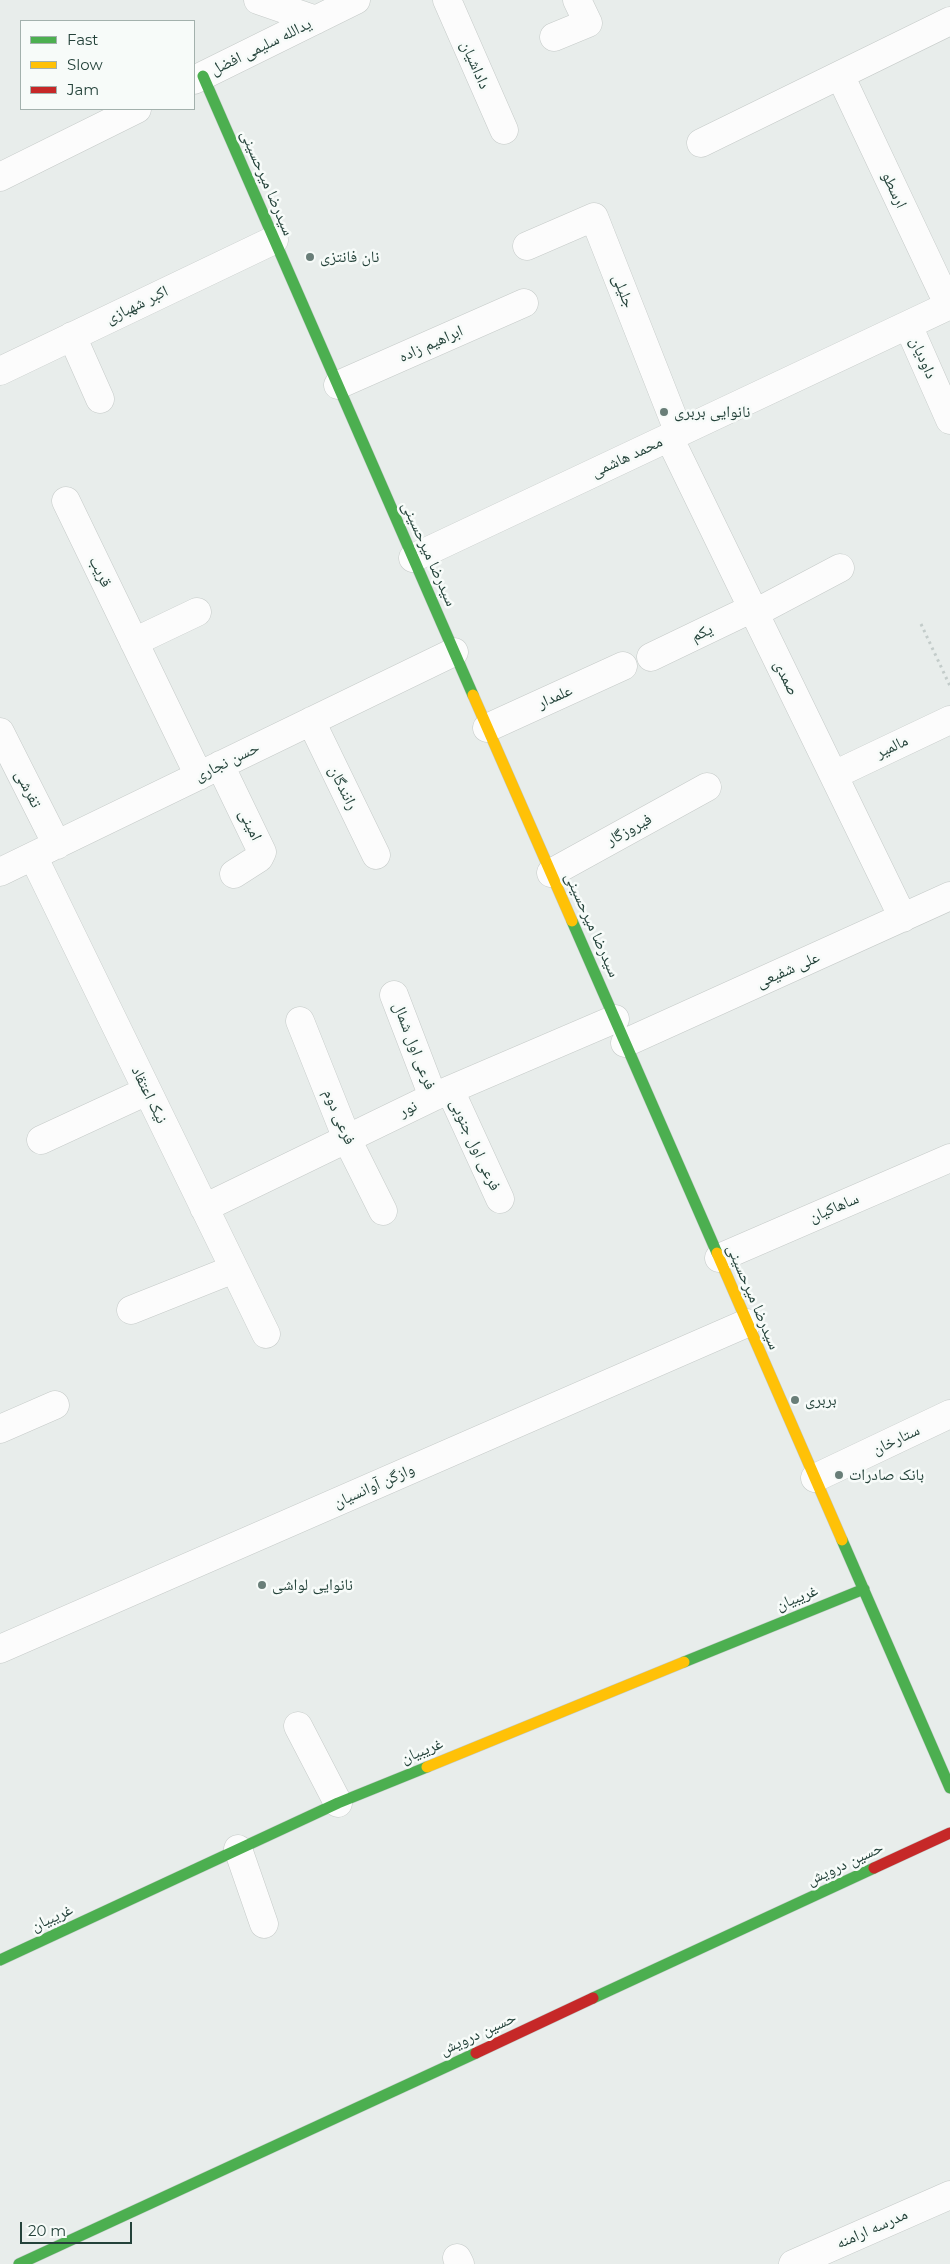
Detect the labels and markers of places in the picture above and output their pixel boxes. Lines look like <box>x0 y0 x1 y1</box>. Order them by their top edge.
place label: نان فانتزی <box>320 247 379 267</box>
marker: نان فانتزی <box>304 251 316 263</box>
place label: نانوایی بربری <box>674 402 750 422</box>
marker: نانوایی بربری <box>658 406 670 418</box>
place label: بربری <box>805 1390 837 1410</box>
marker: بربری <box>789 1394 801 1406</box>
place label: بانک صادرات <box>849 1465 924 1485</box>
marker: بانک صادرات <box>833 1469 845 1481</box>
place label: نانوایی لواشی <box>272 1575 353 1595</box>
marker: نانوایی لواشی <box>256 1579 268 1591</box>

